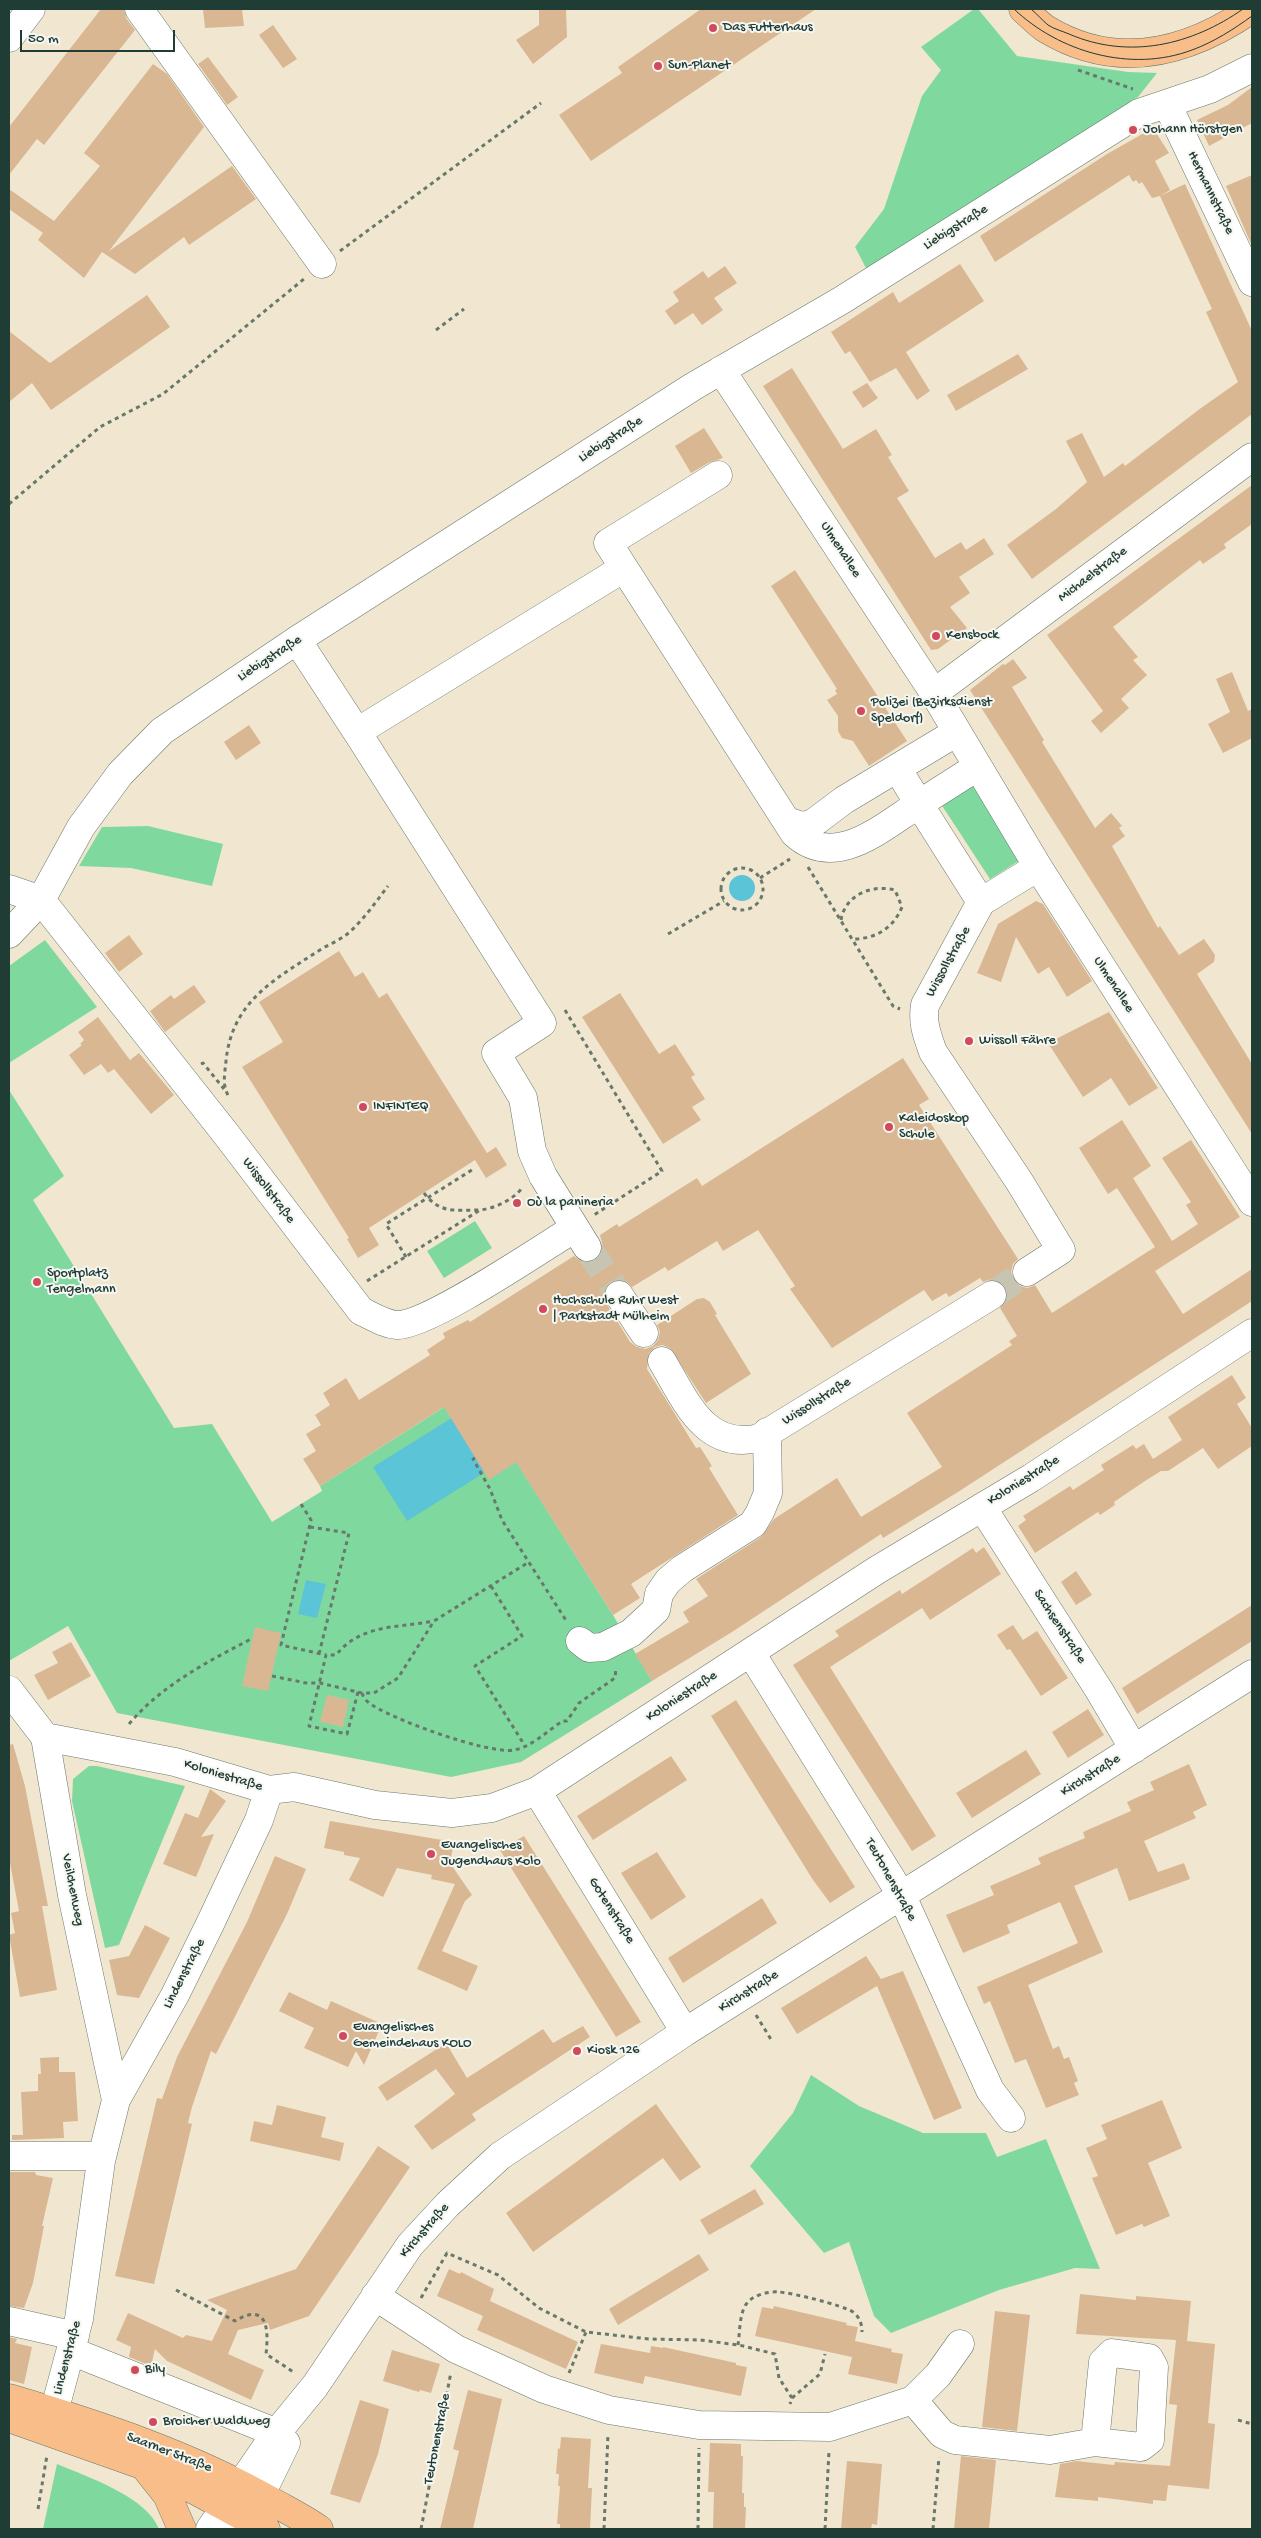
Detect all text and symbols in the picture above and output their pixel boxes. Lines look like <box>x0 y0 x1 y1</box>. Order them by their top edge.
scale bar <box>22 20 178 52</box>
place label: Das Futterhaus <box>723 20 813 36</box>
marker: Das Futterhaus <box>707 22 719 34</box>
text: 50 m <box>28 30 59 48</box>
place label: Sun-Planet <box>668 58 730 74</box>
marker: Sun-Planet <box>652 60 664 72</box>
place label: Johann Hörstgen <box>1143 122 1243 138</box>
marker: Johann Hörstgen <box>1127 124 1139 136</box>
street label: Hermannstraße <box>1183 149 1237 237</box>
street label: Liebigstraße <box>921 202 991 254</box>
street label: Liebigstraße <box>576 413 646 467</box>
street label: Ulmenallee <box>816 519 864 581</box>
street label: Michaelstraße <box>1055 543 1131 607</box>
place label: Kensbock <box>946 628 998 644</box>
marker: Kensbock <box>930 630 942 642</box>
street label: Liebigstraße <box>235 632 305 686</box>
place label: Polizei (Bezirksdienst Speldorf) <box>871 695 992 728</box>
marker: Polizei (Bezirksdienst Speldorf) <box>855 705 867 717</box>
street label: Wissollstraße <box>923 924 975 1000</box>
street label: Ulmenallee <box>1089 954 1137 1016</box>
place label: Wissoll Fähre <box>979 1033 1056 1049</box>
marker: Wissoll Fähre <box>963 1035 975 1047</box>
place label: INFINTEQ <box>373 1099 429 1115</box>
marker: INFINTEQ <box>357 1101 369 1113</box>
place label: Kaleidoskop Schule <box>899 1111 969 1144</box>
marker: Kaleidoskop Schule <box>883 1121 895 1133</box>
street label: Wissollstraße <box>238 1155 298 1227</box>
place label: Où la panineria <box>527 1195 613 1211</box>
marker: Où la panineria <box>511 1197 523 1209</box>
place label: Sportplatz Tengelmann <box>47 1266 116 1298</box>
marker: Sportplatz Tengelmann <box>31 1276 43 1288</box>
place label: Hochschule Ruhr West | Parkstadt Mülheim <box>553 1293 678 1325</box>
marker: Hochschule Ruhr West | Parkstadt Mülheim <box>537 1303 549 1315</box>
street label: Wissollstraße <box>779 1374 855 1430</box>
street label: Koloniestraße <box>985 1452 1063 1510</box>
street label: Sachsenstraße <box>1029 1587 1089 1667</box>
street label: Koloniestraße <box>643 1668 721 1726</box>
street label: Kirchstraße <box>1058 1751 1124 1801</box>
street label: Koloniestraße <box>182 1756 264 1796</box>
street label: Teutonenstraße <box>860 1836 920 1924</box>
place label: Evangelisches Jugendhaus Kolo <box>441 1838 541 1870</box>
marker: Evangelisches Jugendhaus Kolo <box>425 1848 437 1860</box>
street label: Veilchenweg <box>57 1852 87 1928</box>
street label: Gotenstraße <box>584 1875 638 1947</box>
street label: Lindenstraße <box>160 1936 210 2012</box>
street label: Kirchstraße <box>716 1967 782 2017</box>
place label: Evangelisches Gemeindehaus KOLO <box>353 2020 471 2052</box>
marker: Evangelisches Gemeindehaus KOLO <box>337 2030 349 2042</box>
place label: Kiosk 126 <box>587 2043 639 2059</box>
marker: Kiosk 126 <box>571 2045 583 2057</box>
street label: Kirchstraße <box>397 2200 453 2262</box>
street label: Lindenstraße <box>50 2319 86 2397</box>
place label: Bily <box>145 2362 165 2378</box>
marker: Bily <box>129 2364 141 2376</box>
street label: Teutonenstraße <box>421 2392 455 2486</box>
place label: Broicher Waldweg <box>163 2414 270 2430</box>
marker: Broicher Waldweg <box>147 2416 159 2428</box>
street label: Saarner Straße <box>124 2429 214 2477</box>

